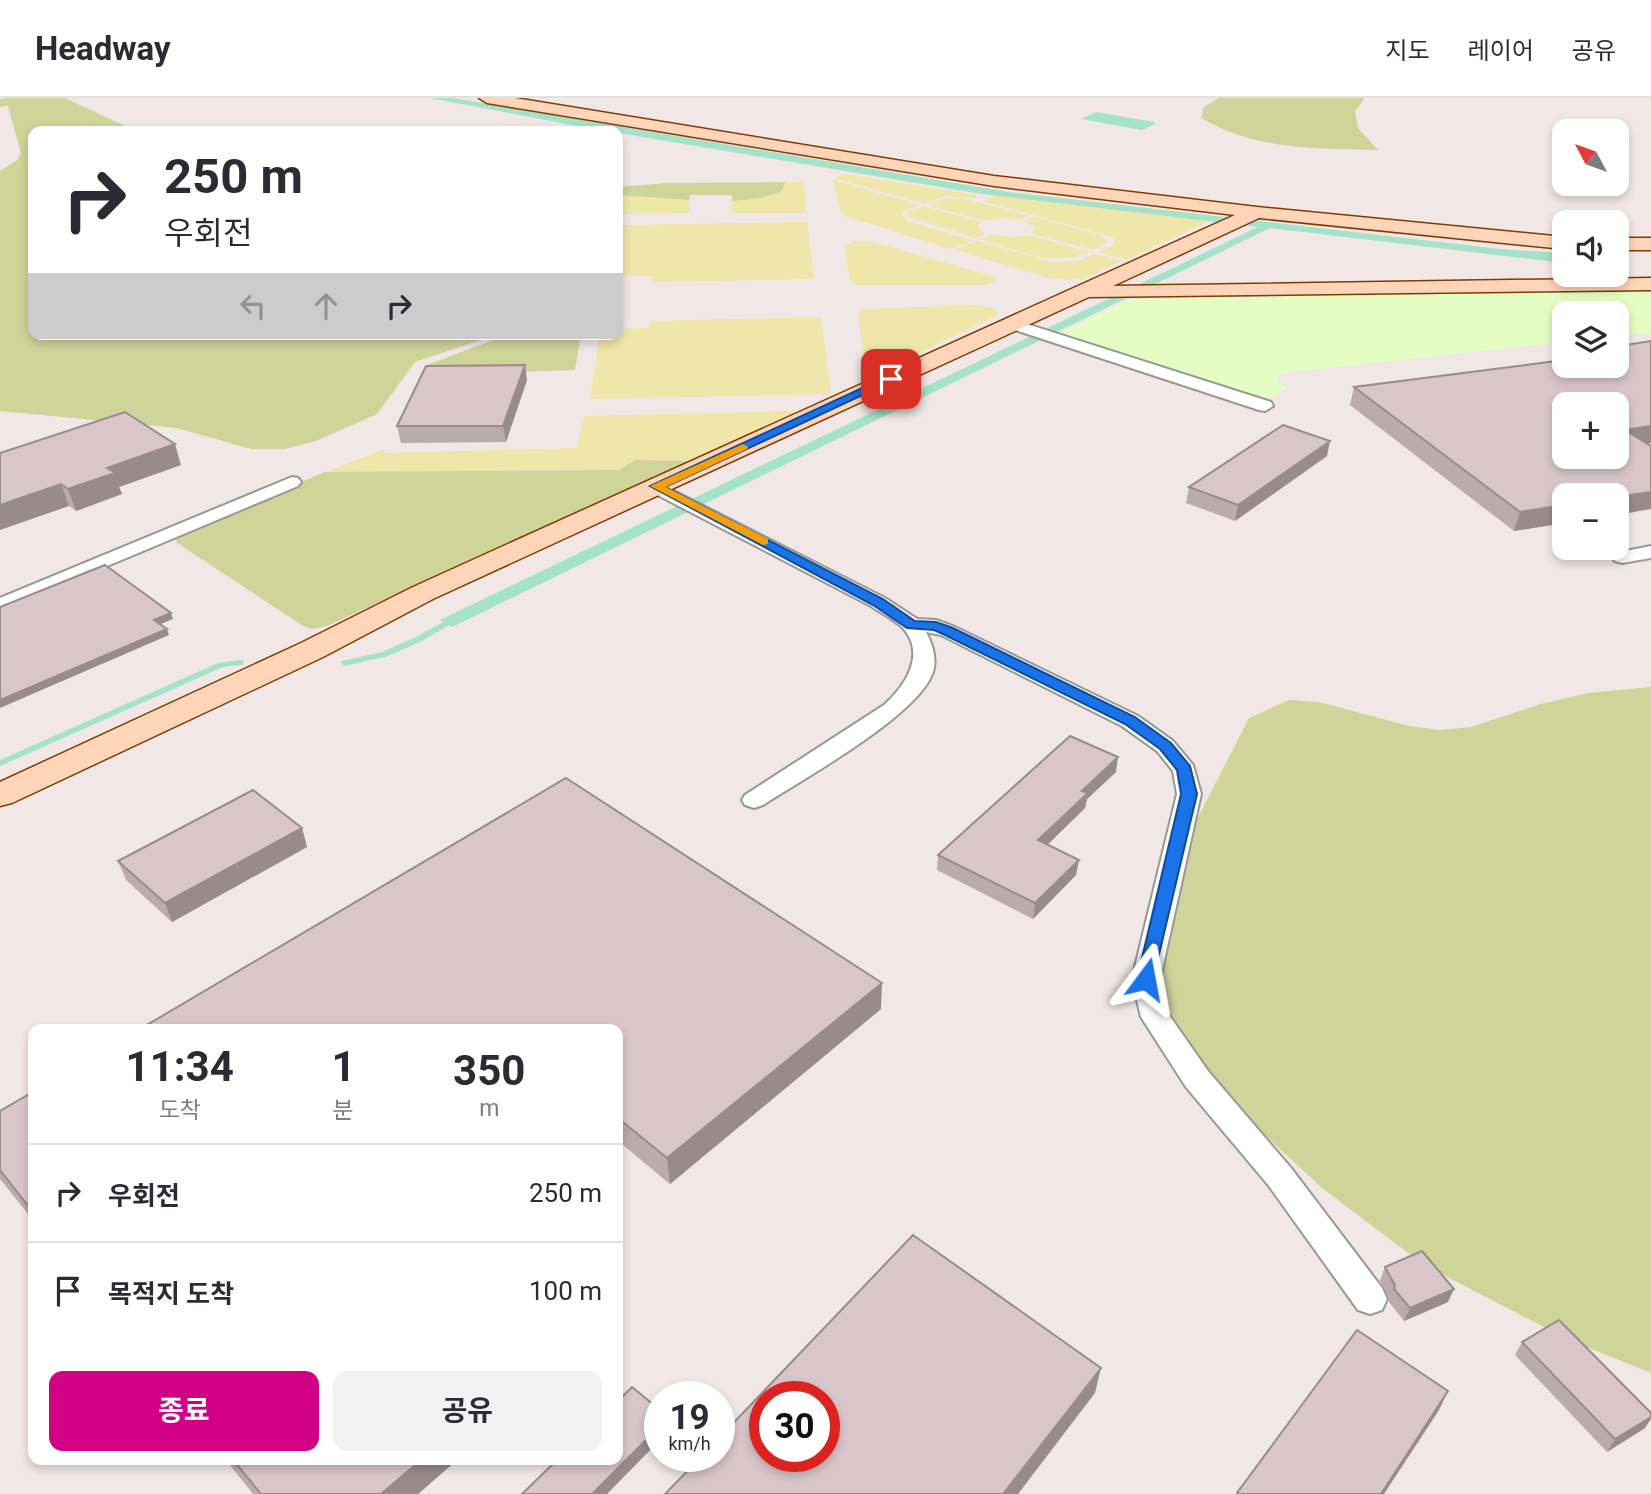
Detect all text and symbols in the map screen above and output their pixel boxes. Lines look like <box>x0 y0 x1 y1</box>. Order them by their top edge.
text: Headway <box>35 29 171 68</box>
text: 지도 <box>1385 37 1430 65</box>
text: 레이어 <box>1468 37 1534 65</box>
text: 공유 <box>1572 37 1616 65</box>
north arrow <box>1552 119 1629 196</box>
map controls <box>1552 119 1629 560</box>
text: 250 m <box>164 148 303 205</box>
icon: right <box>49 154 140 245</box>
button: sound <box>1552 210 1629 287</box>
text: 우회전 <box>164 214 252 252</box>
icon: left <box>234 287 272 325</box>
icon: ahead <box>307 287 345 325</box>
icon: right <box>380 287 418 325</box>
button: layers <box>1552 301 1629 378</box>
pin <box>861 349 921 409</box>
icon: arrive <box>872 360 910 398</box>
button: + <box>1552 392 1629 469</box>
button: − <box>1552 483 1629 560</box>
position arrow <box>1109 942 1183 1016</box>
text: 11:34 <box>126 1042 234 1091</box>
text: 1 <box>331 1042 356 1091</box>
text: 350 <box>453 1046 525 1095</box>
text: m <box>479 1095 499 1122</box>
text: 도착 <box>159 1097 201 1124</box>
text: 분 <box>333 1097 354 1124</box>
icon: right <box>49 1174 87 1212</box>
text: 250 m <box>529 1178 602 1208</box>
text: 우회전 <box>108 1181 180 1211</box>
icon: arrive <box>49 1272 87 1310</box>
text: 100 m <box>529 1276 602 1306</box>
text: 목적지 도착 <box>108 1279 234 1309</box>
button: 종료 <box>49 1371 319 1451</box>
button: 공유 <box>333 1371 602 1451</box>
speed limit sign: 30 <box>749 1381 840 1472</box>
text: 19 <box>669 1397 710 1438</box>
text: km/h <box>668 1433 711 1454</box>

